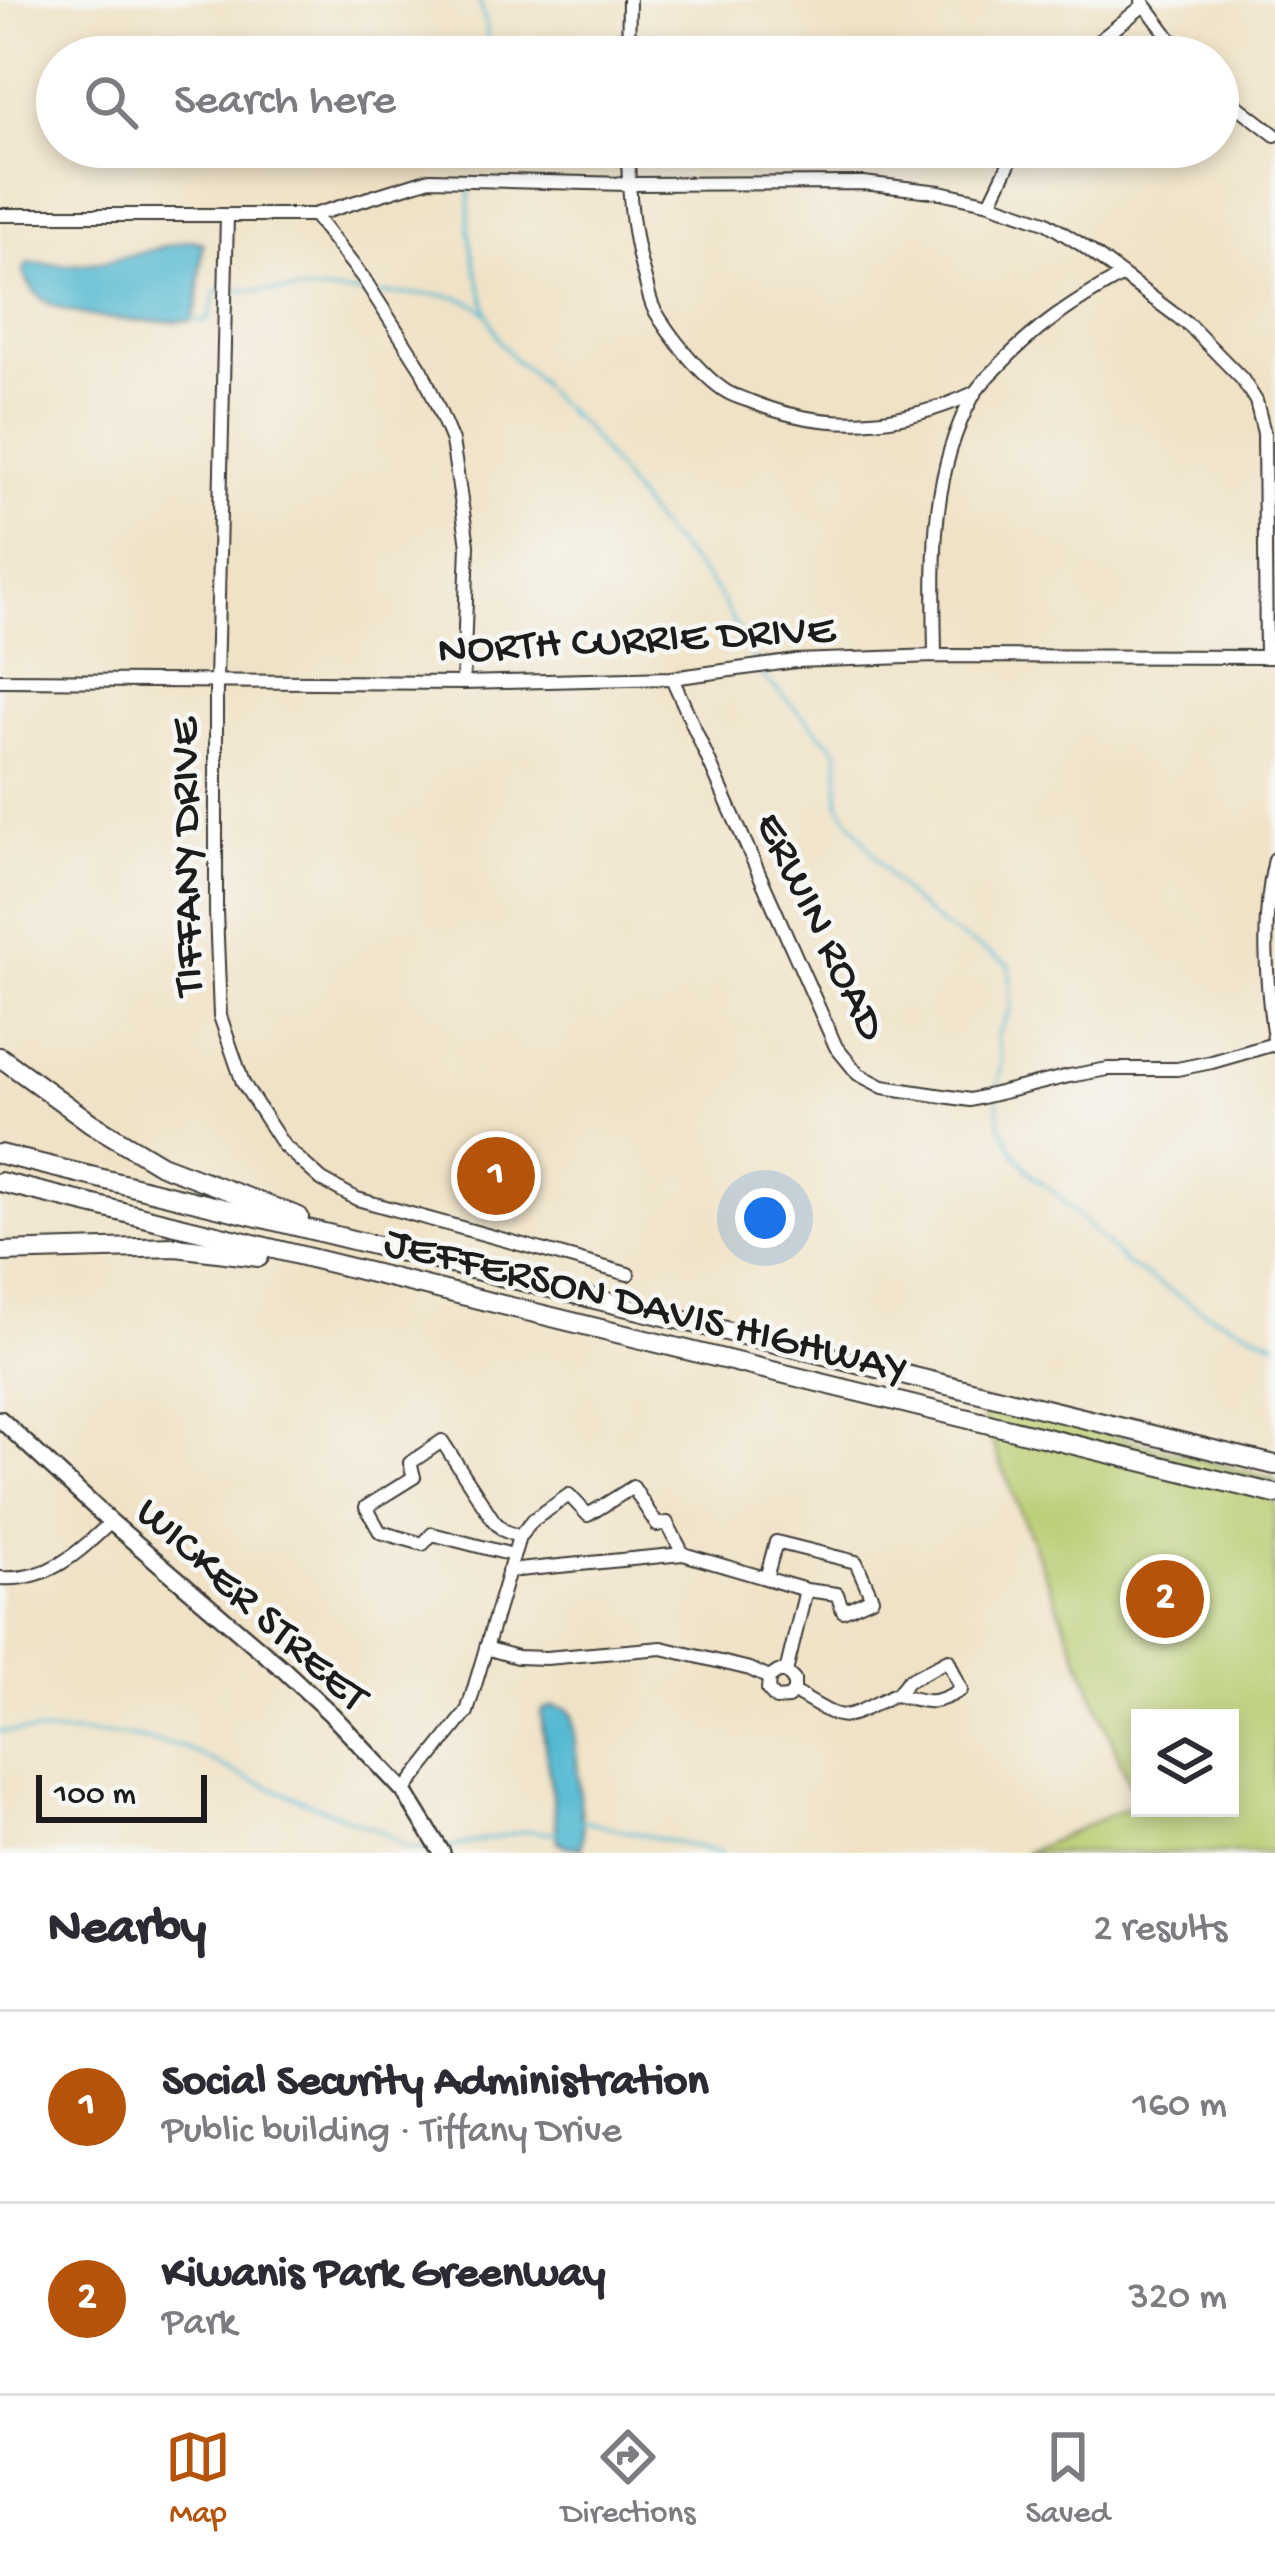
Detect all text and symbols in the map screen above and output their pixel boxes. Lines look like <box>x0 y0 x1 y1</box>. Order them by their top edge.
search box <box>36 36 1239 168</box>
icon: search <box>78 69 144 135</box>
text: Search here <box>174 76 396 129</box>
street label: NORTH CURRIE DRIVE <box>437 606 838 679</box>
street label: TIFFANY DRIVE <box>161 715 218 1000</box>
street label: ERWIN ROAD <box>740 805 897 1051</box>
pin: 1 <box>457 1131 535 1221</box>
your location <box>735 1188 795 1248</box>
street label: JEFFERSON DAVIS HIGHWAY <box>378 1218 912 1399</box>
street label: WICKER STREET <box>122 1488 379 1726</box>
pin: 2 <box>1126 1554 1204 1644</box>
map controls <box>1131 1709 1239 1817</box>
button: layers <box>1131 1709 1239 1817</box>
scale bar <box>36 1769 207 1822</box>
text: 100 m <box>54 1777 136 1815</box>
text: Nearby <box>48 1901 206 1961</box>
text: 2 results <box>1093 1908 1227 1954</box>
text: Social Security Administration <box>162 2057 709 2110</box>
text: 1 <box>79 2084 95 2130</box>
text: 160 m <box>1132 2084 1227 2130</box>
text: Public building · Tiffany Drive <box>162 2110 622 2156</box>
text: Kiwanis Park Greenway <box>162 2249 605 2302</box>
text: 2 <box>77 2276 97 2322</box>
text: 320 m <box>1129 2276 1227 2322</box>
text: Park <box>162 2302 236 2348</box>
tab: Map <box>165 2424 231 2534</box>
tab: Directions <box>561 2424 695 2534</box>
tab: Saved <box>1025 2424 1110 2534</box>

